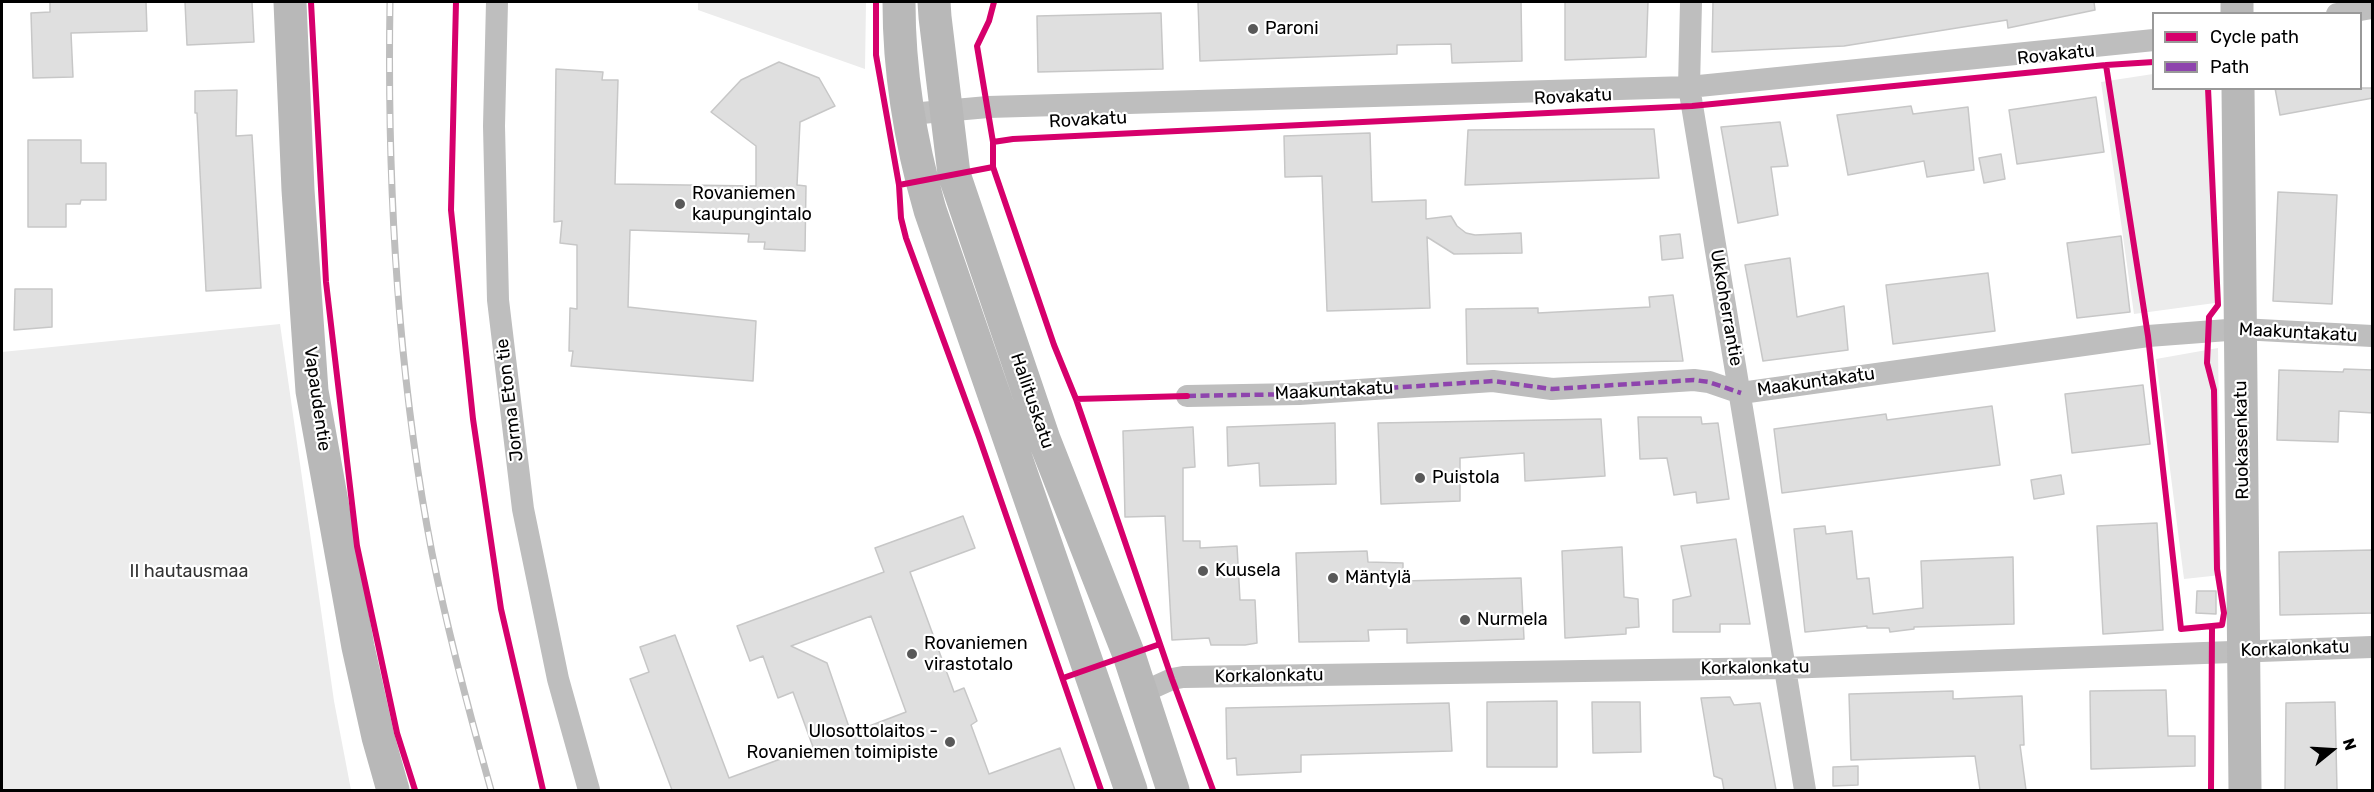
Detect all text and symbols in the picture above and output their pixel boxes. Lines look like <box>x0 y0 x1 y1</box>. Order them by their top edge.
legend <box>2152 12 2362 90</box>
place label: Paroni <box>1265 18 1319 40</box>
marker: Paroni <box>1246 22 1260 36</box>
text: Cycle path <box>2210 26 2299 48</box>
street label: Rovakatu <box>2016 40 2096 70</box>
text: Path <box>2210 56 2249 78</box>
street label: Rovakatu <box>1533 84 1613 110</box>
street label: Rovakatu <box>1048 107 1128 133</box>
place label: Rovaniemen kaupungintalo <box>692 183 812 226</box>
marker: Rovaniemen kaupungintalo <box>673 197 687 211</box>
street label: Ukkoherrantie <box>1705 248 1747 368</box>
street label: Maakuntakatu <box>2238 319 2358 347</box>
street label: Jorma Eton tie <box>492 337 528 463</box>
street label: Vapaudentie <box>299 345 335 453</box>
street label: Hallituskatu <box>1006 350 1058 452</box>
street label: Maakuntakatu <box>1756 363 1876 401</box>
street label: Maakuntakatu <box>1274 377 1394 405</box>
street label: Ruokasenkatu <box>2230 380 2254 500</box>
place label: Puistola <box>1432 467 1500 489</box>
marker: Puistola <box>1413 471 1427 485</box>
place label: Kuusela <box>1215 560 1281 582</box>
park label: II hautausmaa <box>130 561 248 583</box>
marker: Kuusela <box>1196 564 1210 578</box>
place label: Mäntylä <box>1345 567 1411 589</box>
marker: Mäntylä <box>1326 571 1340 585</box>
place label: Nurmela <box>1477 609 1548 631</box>
marker: Nurmela <box>1458 613 1472 627</box>
place label: Rovaniemen virastotalo <box>924 633 1028 676</box>
street label: Korkalonkatu <box>2240 636 2350 662</box>
marker: Rovaniemen virastotalo <box>905 647 919 661</box>
street label: Korkalonkatu <box>1700 656 1810 680</box>
street label: Korkalonkatu <box>1214 664 1324 688</box>
north arrow <box>2302 720 2362 780</box>
place label: Ulosottolaitos - Rovaniemen toimipiste <box>747 721 938 764</box>
marker: Ulosottolaitos - Rovaniemen toimipiste <box>943 735 957 749</box>
text: N <box>2339 736 2360 753</box>

